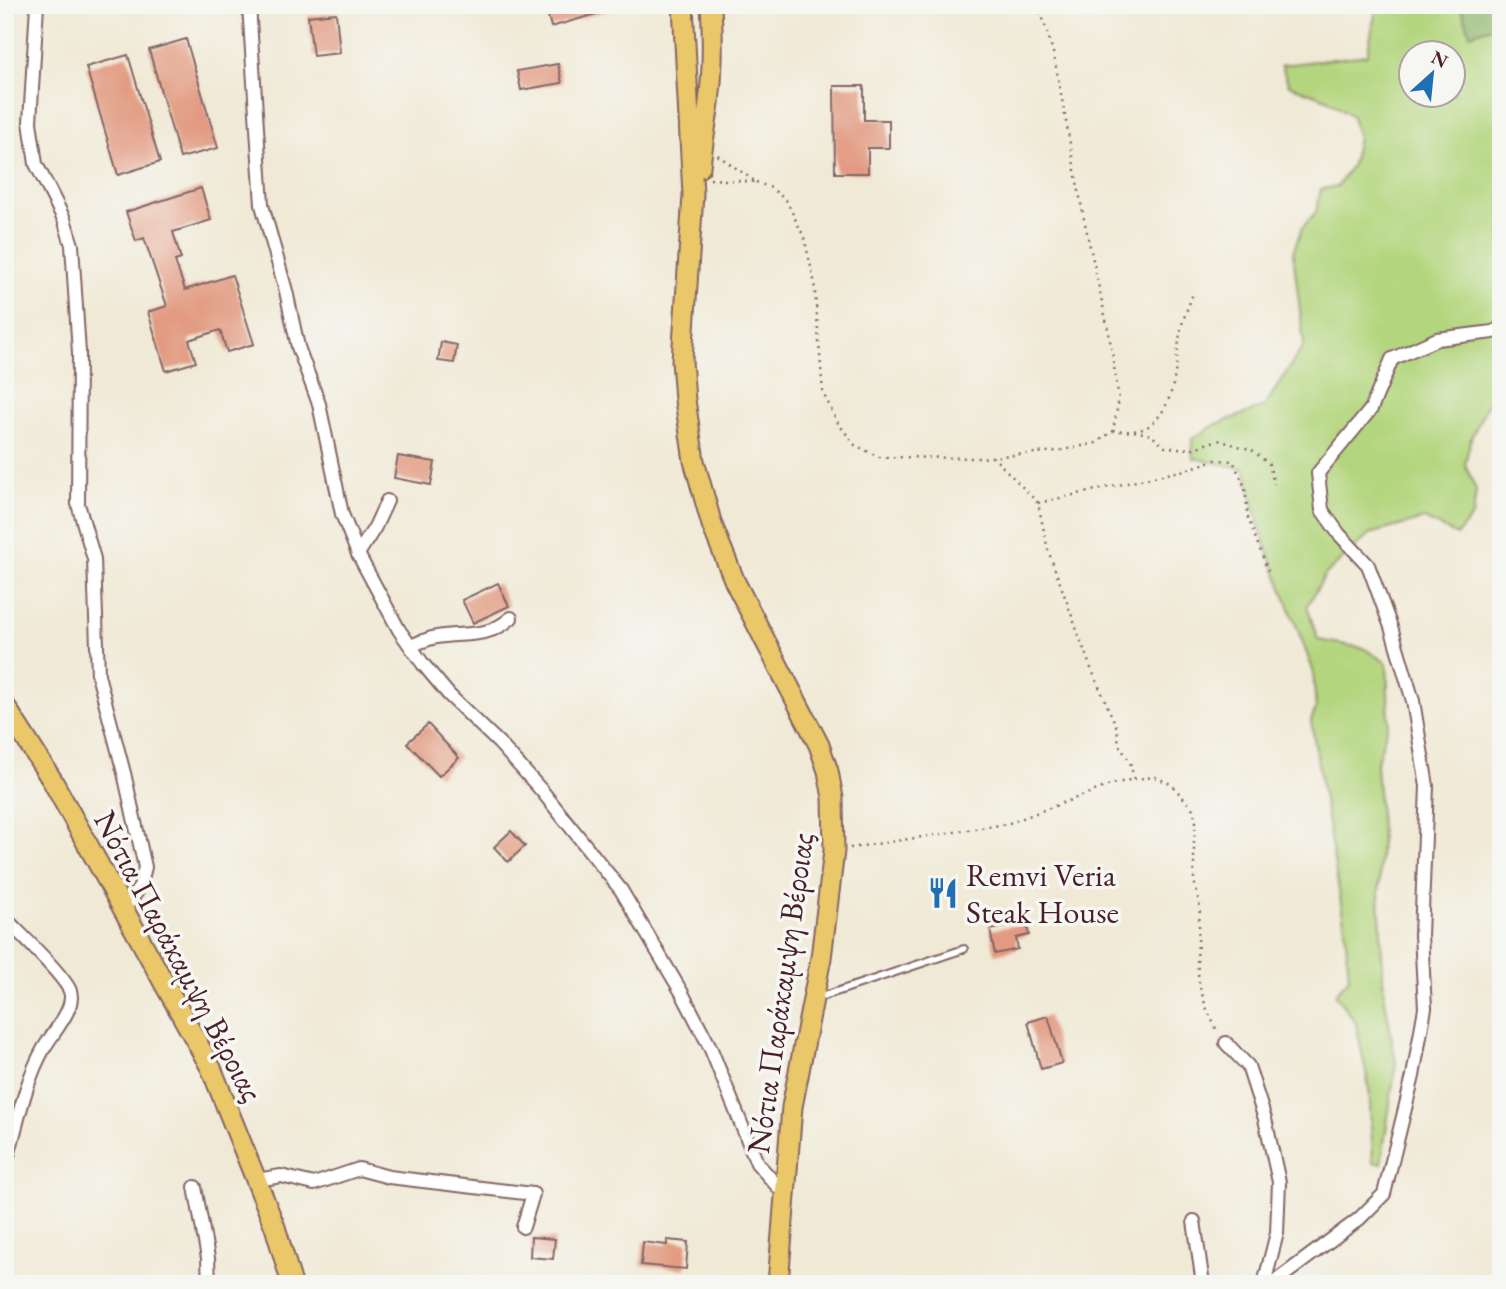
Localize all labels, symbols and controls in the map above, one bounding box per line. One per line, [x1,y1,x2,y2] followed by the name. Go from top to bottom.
[1398,38,1468,108] north arrow
[1427,45,1453,74] text: N
[85,803,273,1109] street label: Νότια Παράκαμψη Βέροιας
[737,830,823,1156] street label: Νότια Παράκαμψη Βέροιας
[966,854,1119,933] place label: Remvi Veria Steak House
[926,876,960,910] restaurant icon: Remvi Veria Steak House

